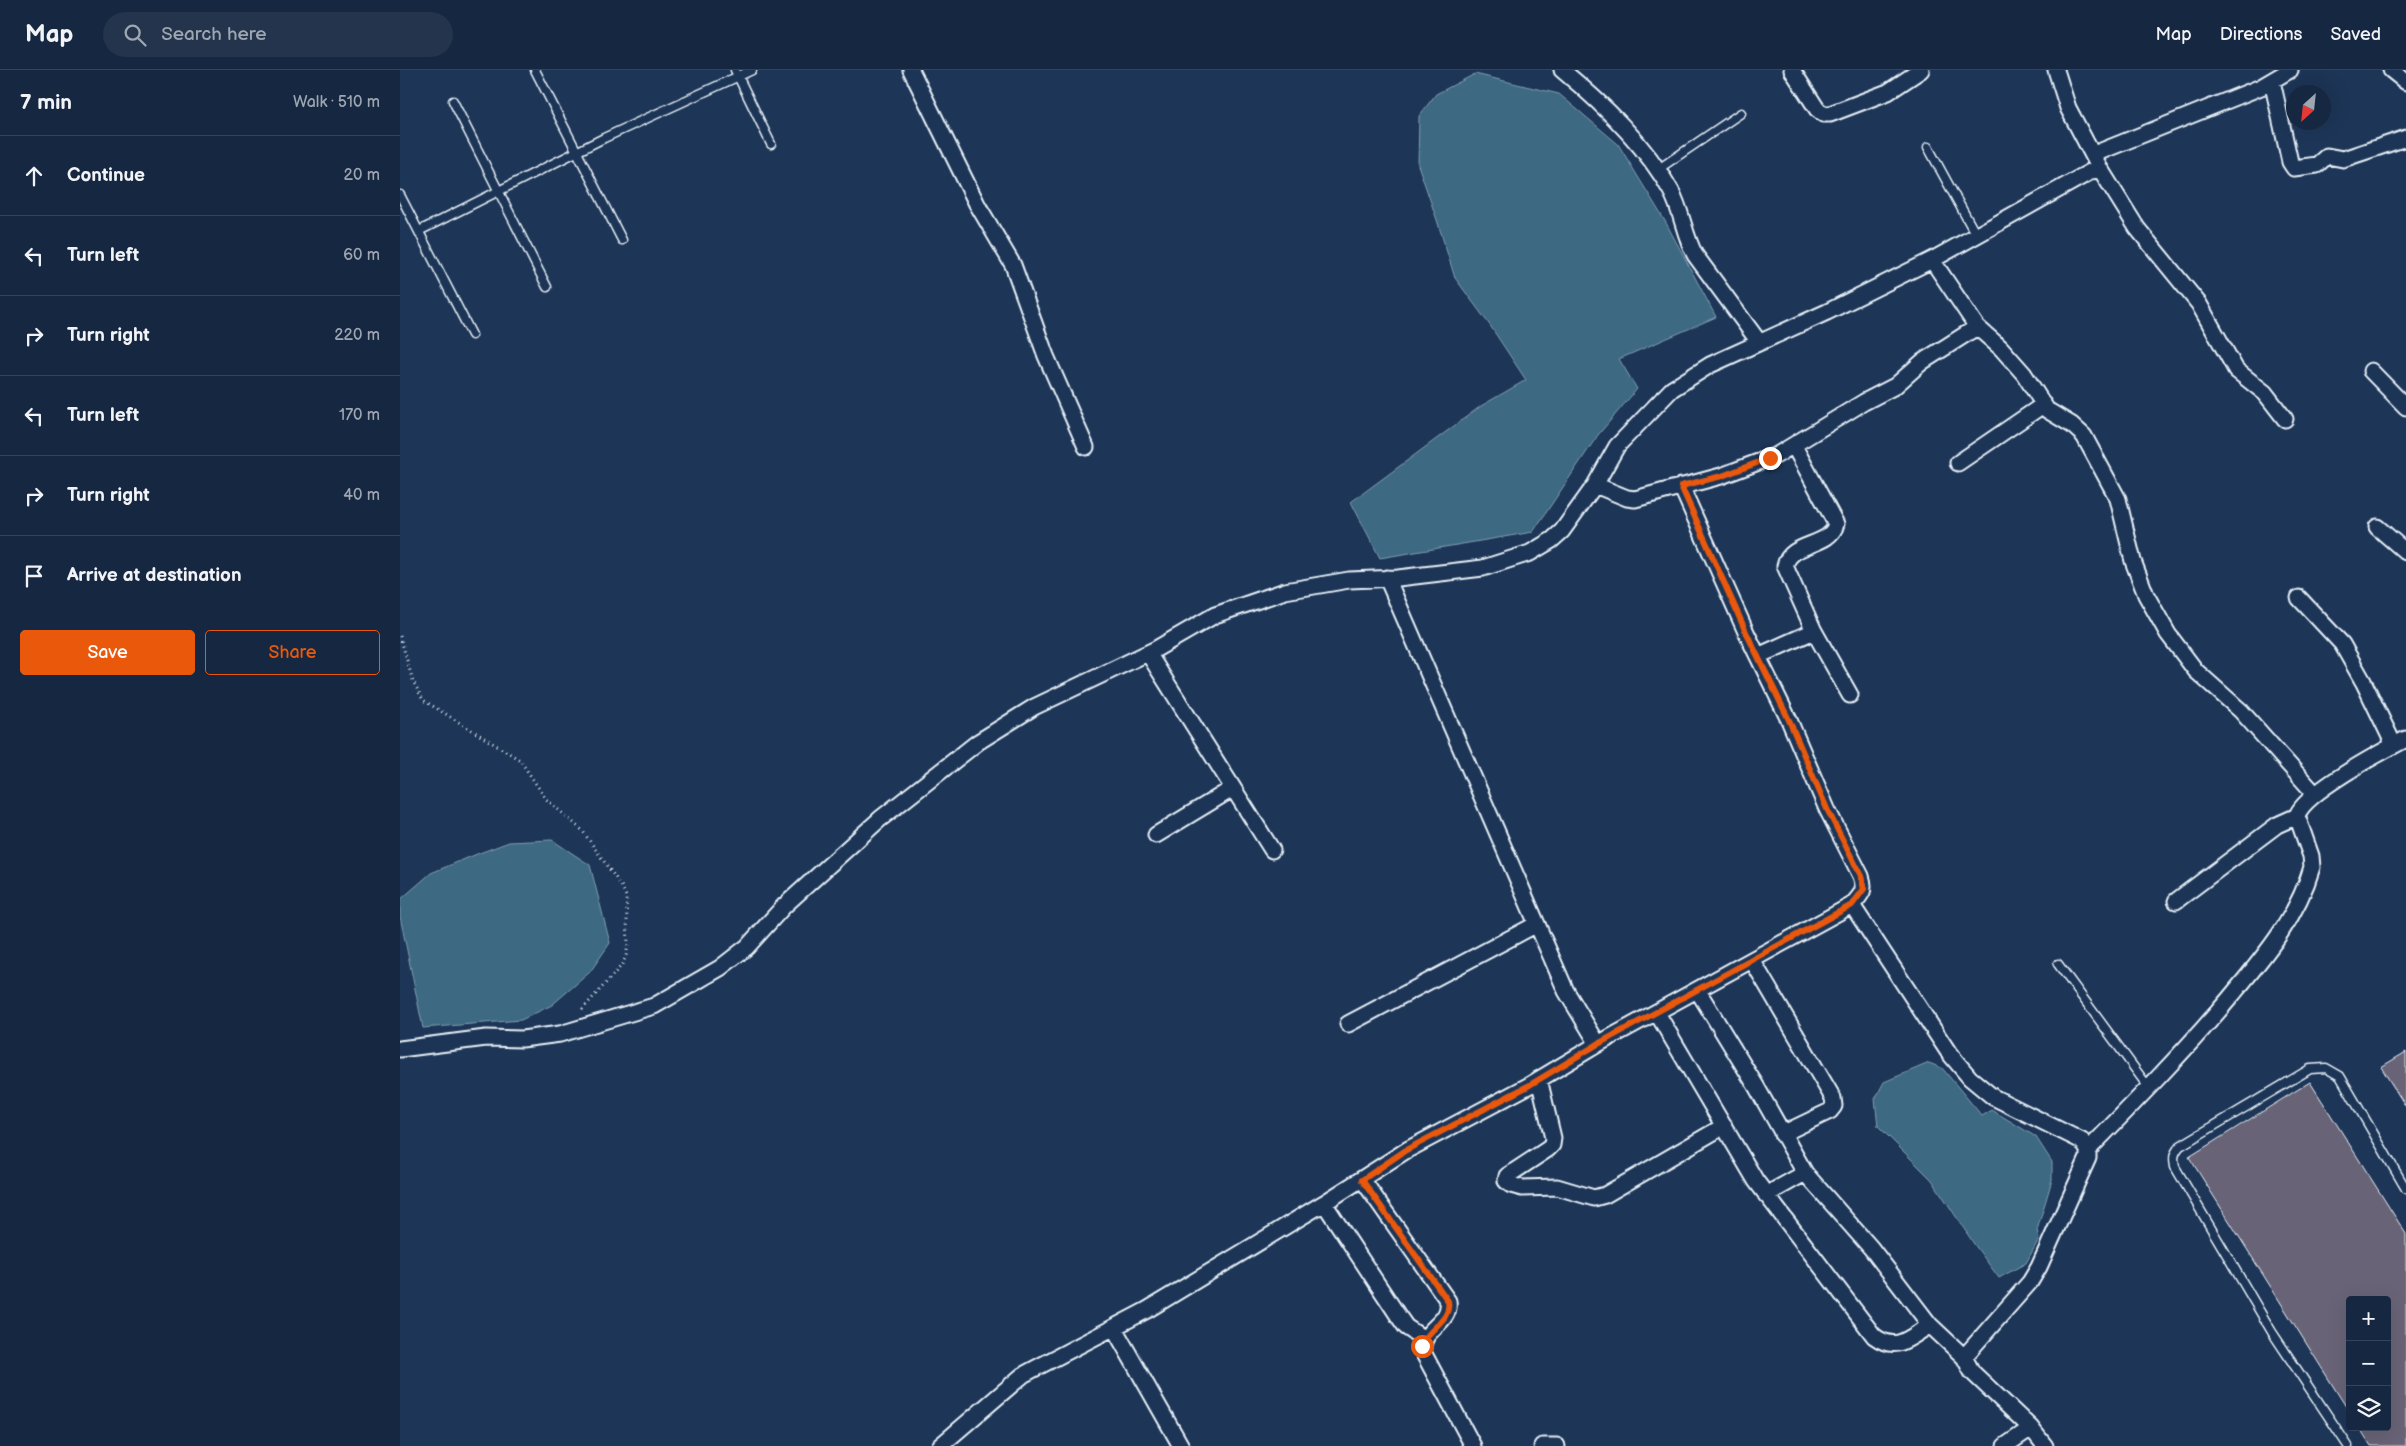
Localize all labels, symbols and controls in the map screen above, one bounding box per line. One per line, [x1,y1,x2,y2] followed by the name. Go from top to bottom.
[103,12,453,57] search box
[25,20,73,49] text: Map
[121,21,149,49] icon: search
[161,23,267,46] text: Search here
[2156,24,2192,45] text: Map
[2220,24,2302,45] text: Directions
[2330,24,2381,45] text: Saved
[2286,85,2331,130] north arrow
[20,90,72,115] text: 7 min
[293,93,380,112] text: Walk · 510 m
[20,162,48,190] icon: ahead
[67,164,145,187] text: Continue
[344,166,380,185] text: 20 m
[20,242,48,270] icon: left
[67,244,139,267] text: Turn left
[343,246,380,265] text: 60 m
[20,322,48,350] icon: right
[67,324,150,347] text: Turn right
[334,326,380,345] text: 220 m
[20,402,48,430] icon: left
[67,404,139,427] text: Turn left
[339,406,380,425] text: 170 m
[1759,447,1782,470] route end
[20,482,48,510] icon: right
[67,484,150,507] text: Turn right
[343,486,380,505] text: 40 m
[20,562,48,590] icon: arrive
[67,564,242,587] text: Arrive at destination
[20,630,195,675] button: Save
[205,630,380,675] button: Share
[2346,1296,2391,1431] map controls
[2346,1296,2391,1341] button: +
[1411,1335,1434,1358] route start
[2346,1341,2391,1386] button: −
[2346,1386,2391,1431] button: layers

